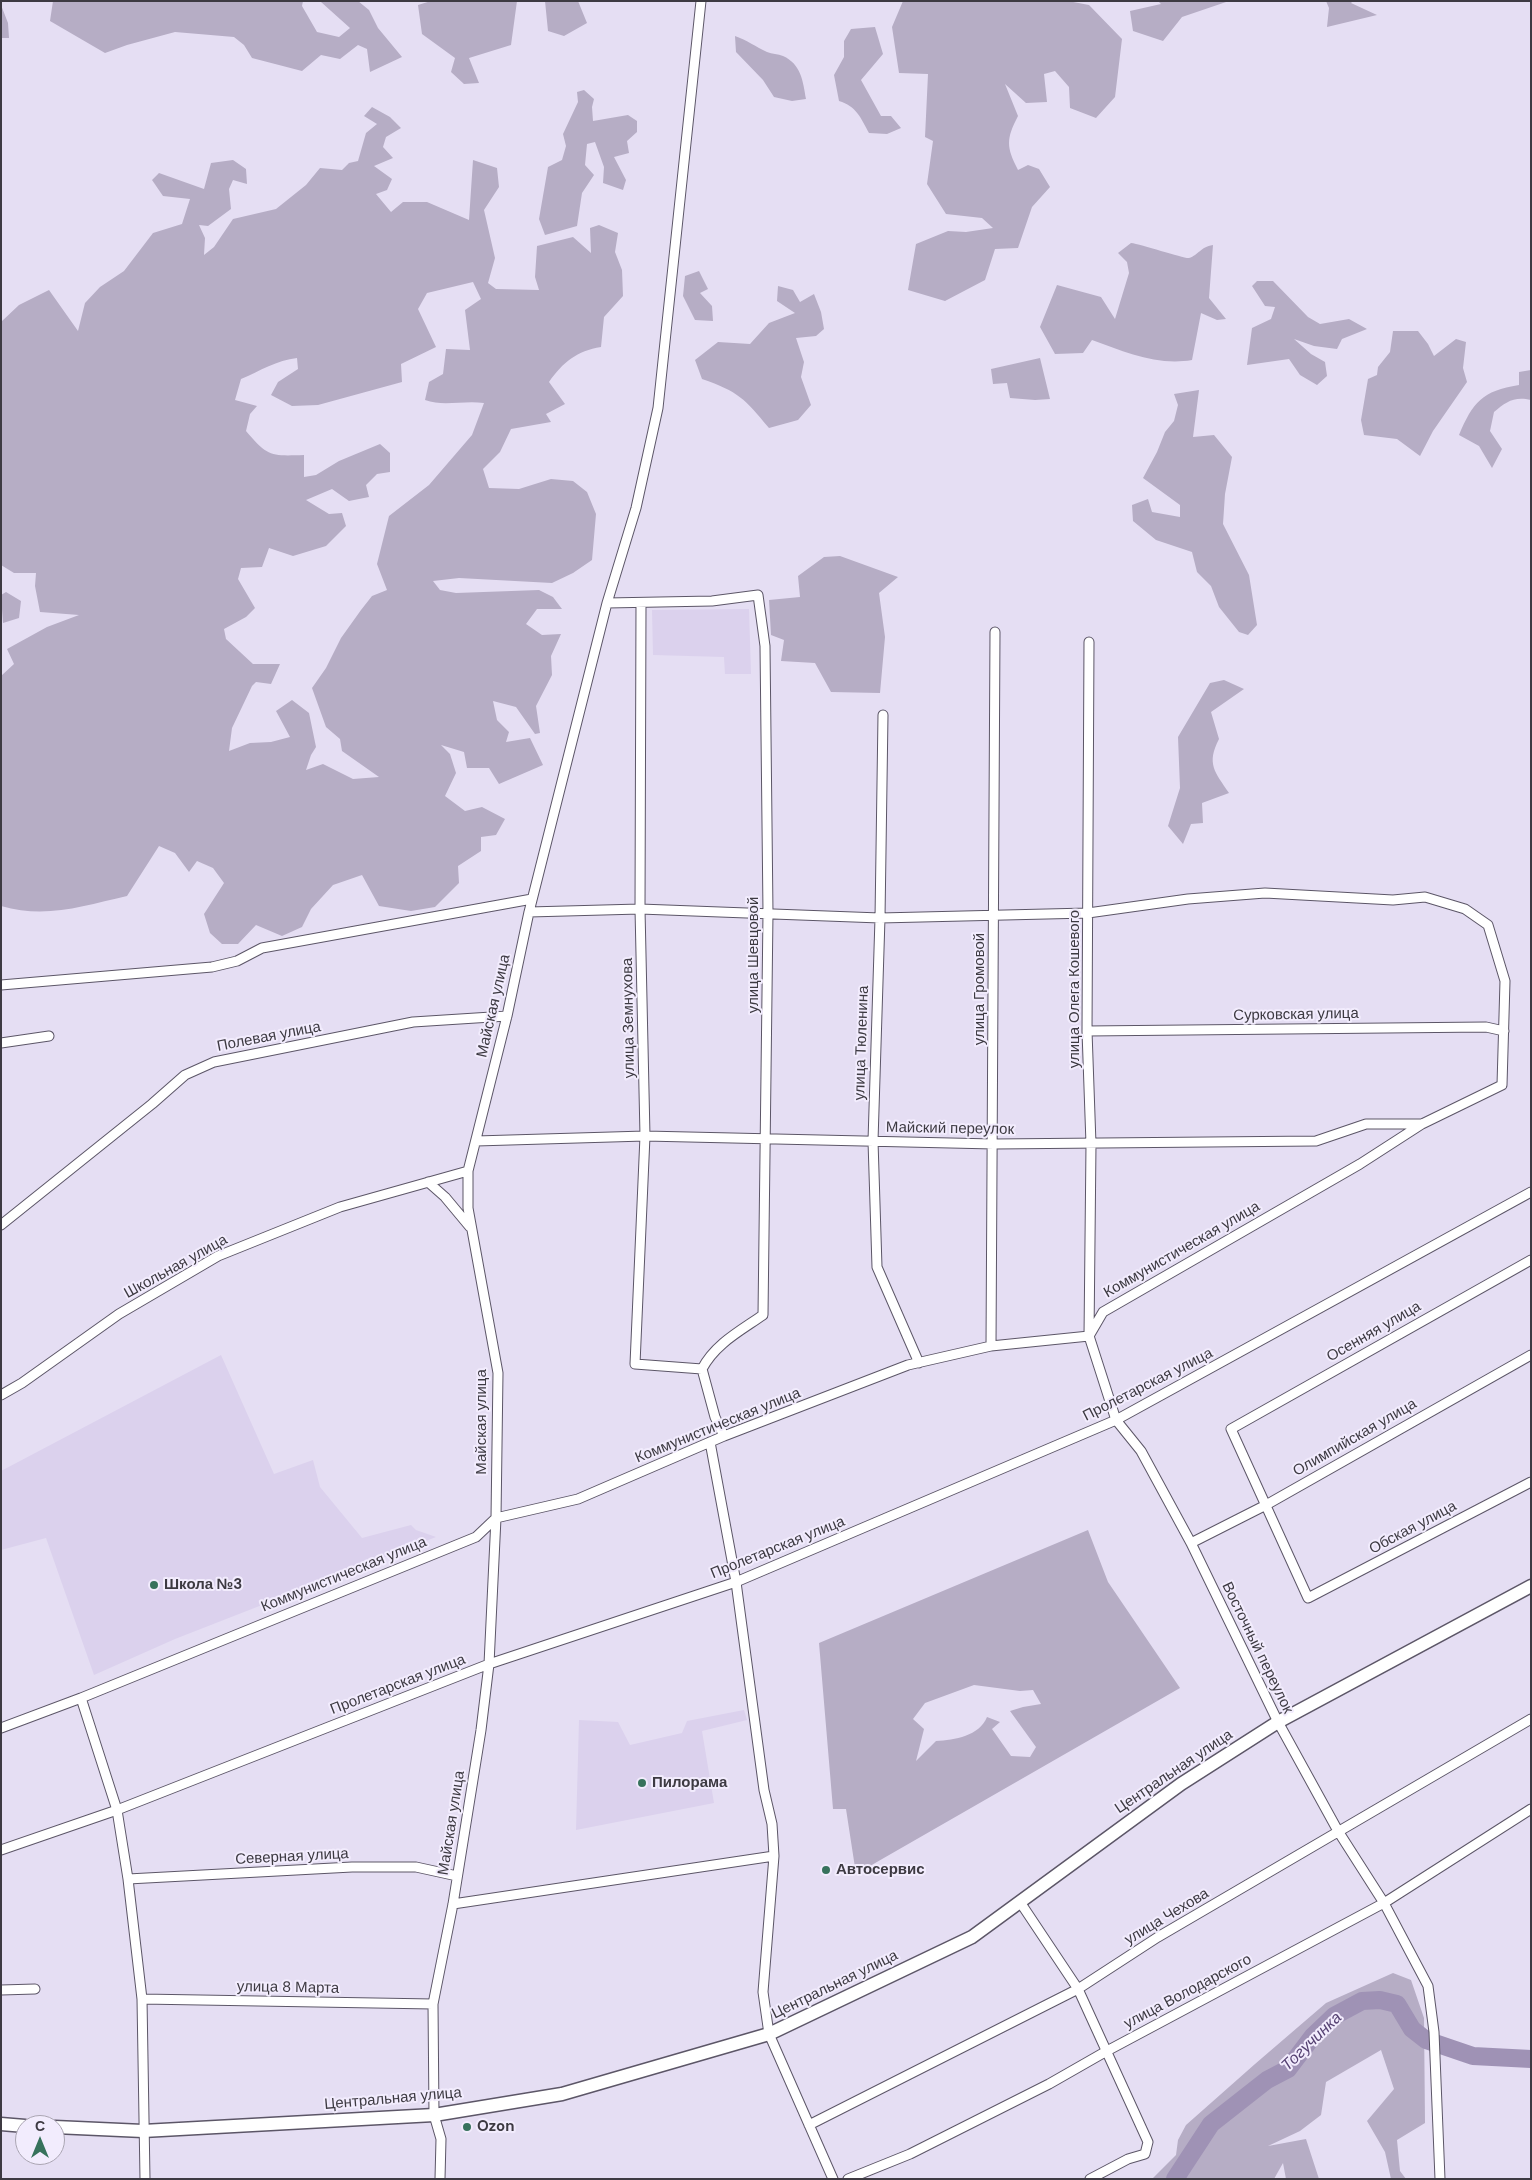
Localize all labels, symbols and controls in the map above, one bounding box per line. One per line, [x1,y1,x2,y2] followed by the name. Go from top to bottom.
[745,897,763,1013] street label: улица Шевцовой
[1066,910,1084,1068] street label: улица Олега Кошевого
[971,933,989,1045] street label: улица Громовой
[473,953,515,1059] street label: Майская улица
[619,958,639,1078] street label: улица Земнухова
[851,985,873,1101] street label: улица Тюленина
[1233,1005,1359,1025] street label: Сурковская улица
[216,1018,322,1056] street label: Полевая улица
[886,1119,1014,1139] street label: Майский переулок
[1101,1198,1263,1302] street label: Коммунистическая улица
[121,1231,231,1303] street label: Школьная улица
[1324,1298,1424,1366] street label: Осенняя улица
[1080,1344,1216,1426] street label: Пролетарская улица
[473,1369,491,1475] street label: Майская улица
[633,1384,803,1468] street label: Коммунистическая улица
[1290,1395,1420,1481] street label: Олимпийская улица
[1366,1497,1460,1559] street label: Обская улица
[708,1513,848,1583] street label: Пролетарская улица
[259,1533,429,1617] street label: Коммунистическая улица
[164,1576,242,1594] place label: Школа №3
[148,1579,160,1591] marker: Школа №3
[1217,1579,1297,1717] street label: Восточный переулок
[328,1651,468,1719] street label: Пролетарская улица
[1112,1726,1236,1818] street label: Центральная улица
[435,1770,469,1876] street label: Майская улица
[652,1774,727,1792] place label: Пилорама
[636,1777,648,1789] marker: Пилорама
[235,1845,349,1869] street label: Северная улица
[836,1861,925,1879] place label: Автосервис
[820,1864,832,1876] marker: Автосервис
[1122,1885,1212,1949] street label: улица Чехова
[769,1947,901,2023] street label: Центральная улица
[1121,1951,1255,2033] street label: улица Володарского
[237,1978,339,1998] street label: улица 8 Марта
[1278,2009,1346,2075] water label: Тогучинка
[324,2084,462,2114] street label: Центральная улица
[15,2115,65,2165] north arrow
[35,2117,45,2135] text: С
[477,2118,515,2136] place label: Ozon
[461,2121,473,2133] marker: Ozon

